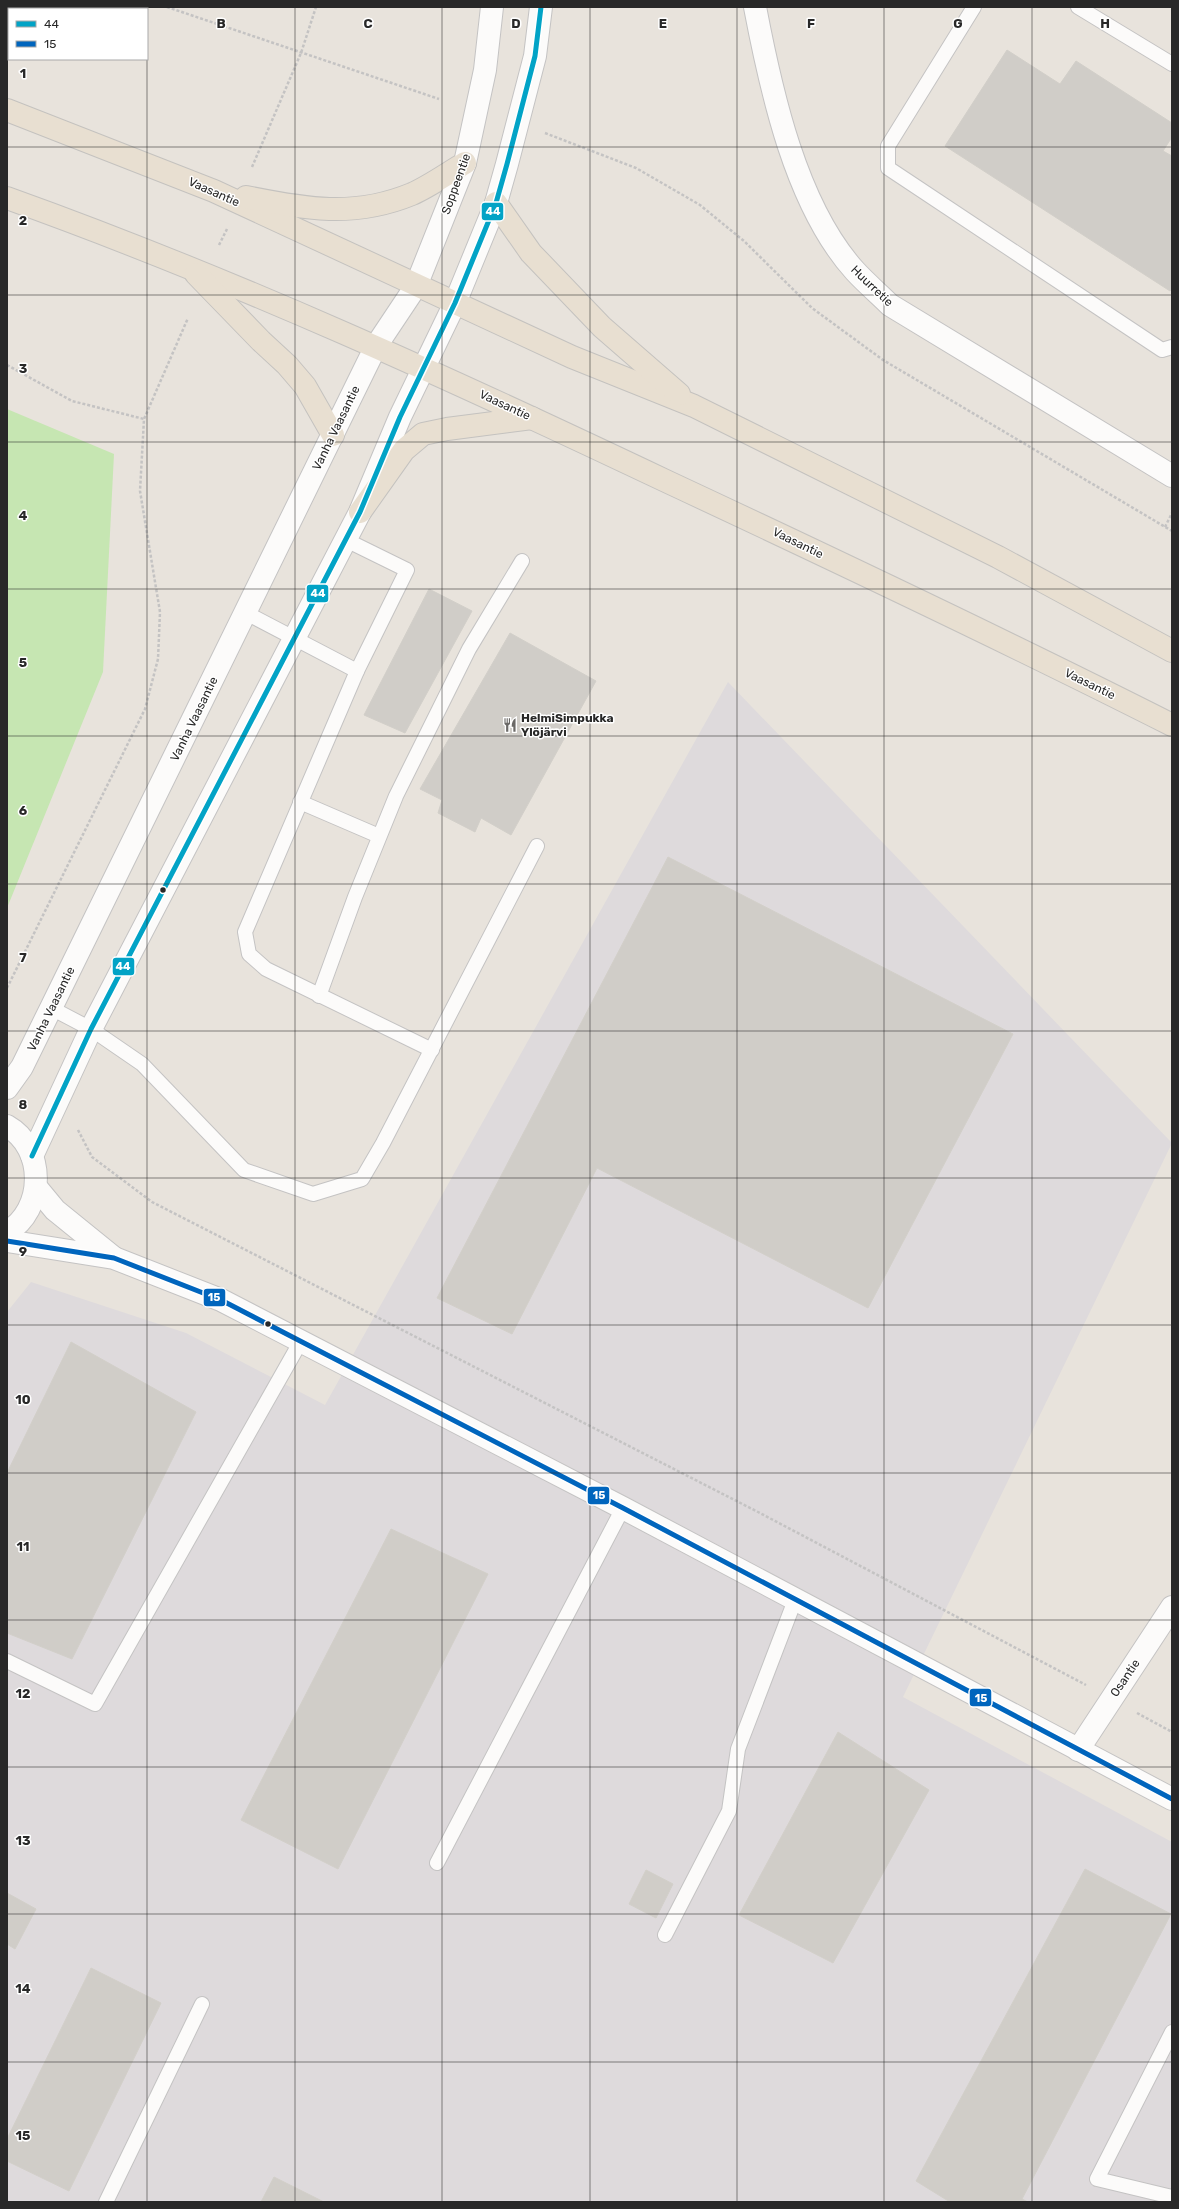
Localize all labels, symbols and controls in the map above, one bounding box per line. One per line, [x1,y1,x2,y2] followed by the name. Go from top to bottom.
[8,8,148,60] legend
[216,16,226,31] text: B
[363,16,373,31] text: C
[511,16,521,31] text: D
[659,16,667,31] text: E
[807,16,815,31] text: F
[953,16,963,31] text: G
[1100,16,1110,31] text: H
[44,17,59,31] text: 44
[44,37,56,51] text: 15
[20,66,26,81] text: 1
[439,151,474,216] street label: Soppeentie
[186,174,242,210] street label: Vaasantie
[481,202,504,221] line badge: 44
[485,205,501,218] text: 44
[19,213,27,228] text: 2
[848,263,896,310] street label: Huurretie
[19,361,28,376] text: 3
[309,383,363,473] street label: Vanha Vaasantie
[477,387,533,423] street label: Vaasantie
[19,508,28,523] text: 4
[770,525,826,561] street label: Vaasantie
[306,584,329,603] line badge: 44
[310,587,326,600] text: 44
[19,655,27,670] text: 5
[1062,666,1118,702] street label: Vaasantie
[167,674,221,764] street label: Vanha Vaasantie
[521,711,614,739] place label: HelmiSimpukka Ylöjärvi
[502,717,518,733] restaurant icon: HelmiSimpukka Ylöjärvi
[19,803,28,818] text: 6
[158,885,168,895] unlabelled marker
[19,950,27,965] text: 7
[112,957,135,976] line badge: 44
[115,960,131,973] text: 44
[24,964,78,1054] street label: Vanha Vaasantie
[19,1097,28,1112] text: 8
[19,1244,27,1259] text: 9
[203,1288,226,1307] line badge: 15
[208,1291,220,1304] text: 15
[263,1319,273,1329] unlabelled marker
[15,1392,31,1407] text: 10
[587,1486,610,1505] line badge: 15
[593,1489,605,1502] text: 15
[17,1539,29,1554] text: 11
[1107,1656,1143,1699] street label: Osantie
[16,1686,30,1701] text: 12
[969,1688,992,1707] line badge: 15
[975,1692,987,1705] text: 15
[15,1833,31,1848] text: 13
[15,1981,31,1996] text: 14
[16,2128,30,2143] text: 15

